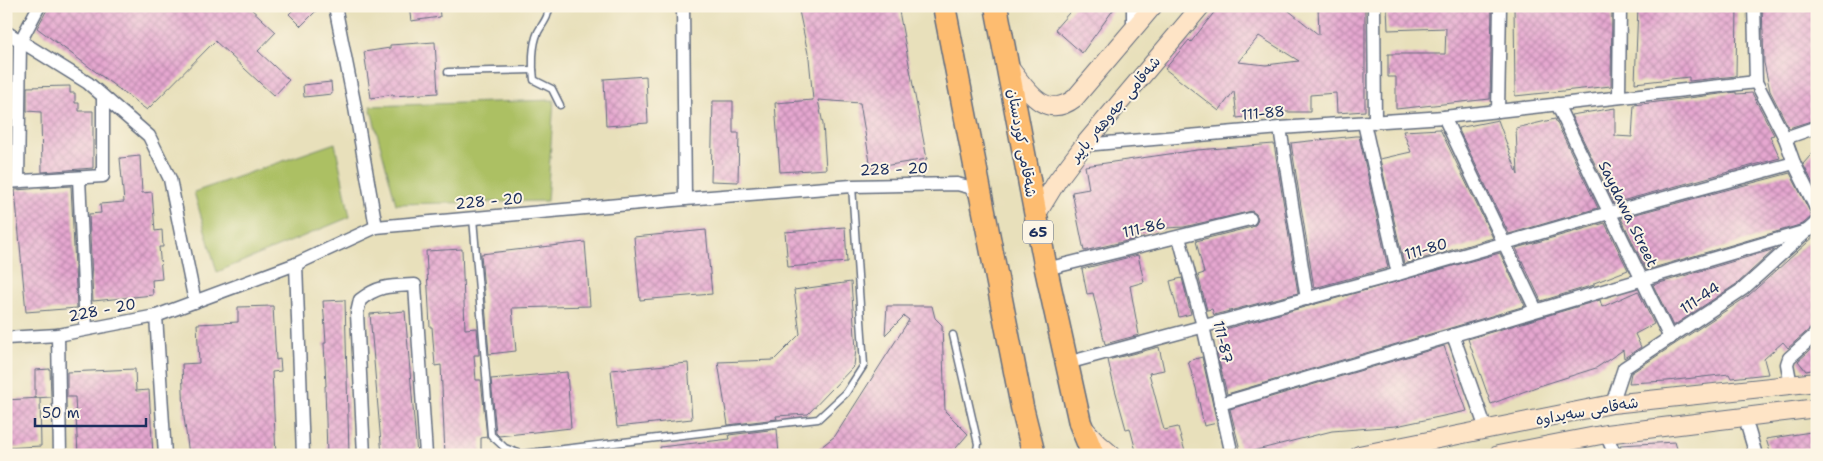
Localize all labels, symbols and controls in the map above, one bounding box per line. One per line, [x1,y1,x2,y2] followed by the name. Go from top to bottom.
[1064,52,1165,167] street label: شەقامی جەوهەر باپیر
[1003,87,1041,199] street label: شەقامی کوردستان
[1240,101,1286,125] street label: 111-88
[860,158,928,180] street label: 228 - 20
[1594,158,1662,270] street label: Saydawa Street
[454,188,524,214] street label: 228 - 20
[1120,213,1168,243] street label: 111-86
[1023,220,1053,243] road number: 65
[1402,233,1450,265] street label: 111-80
[1676,277,1724,319] street label: 111-44
[67,294,137,326] street label: 228 - 20
[1208,319,1238,365] street label: 111-87
[1534,392,1640,430] street label: شەقامی سەیداوە
[35,396,146,428] scale bar
[42,403,80,423] text: 50 m

